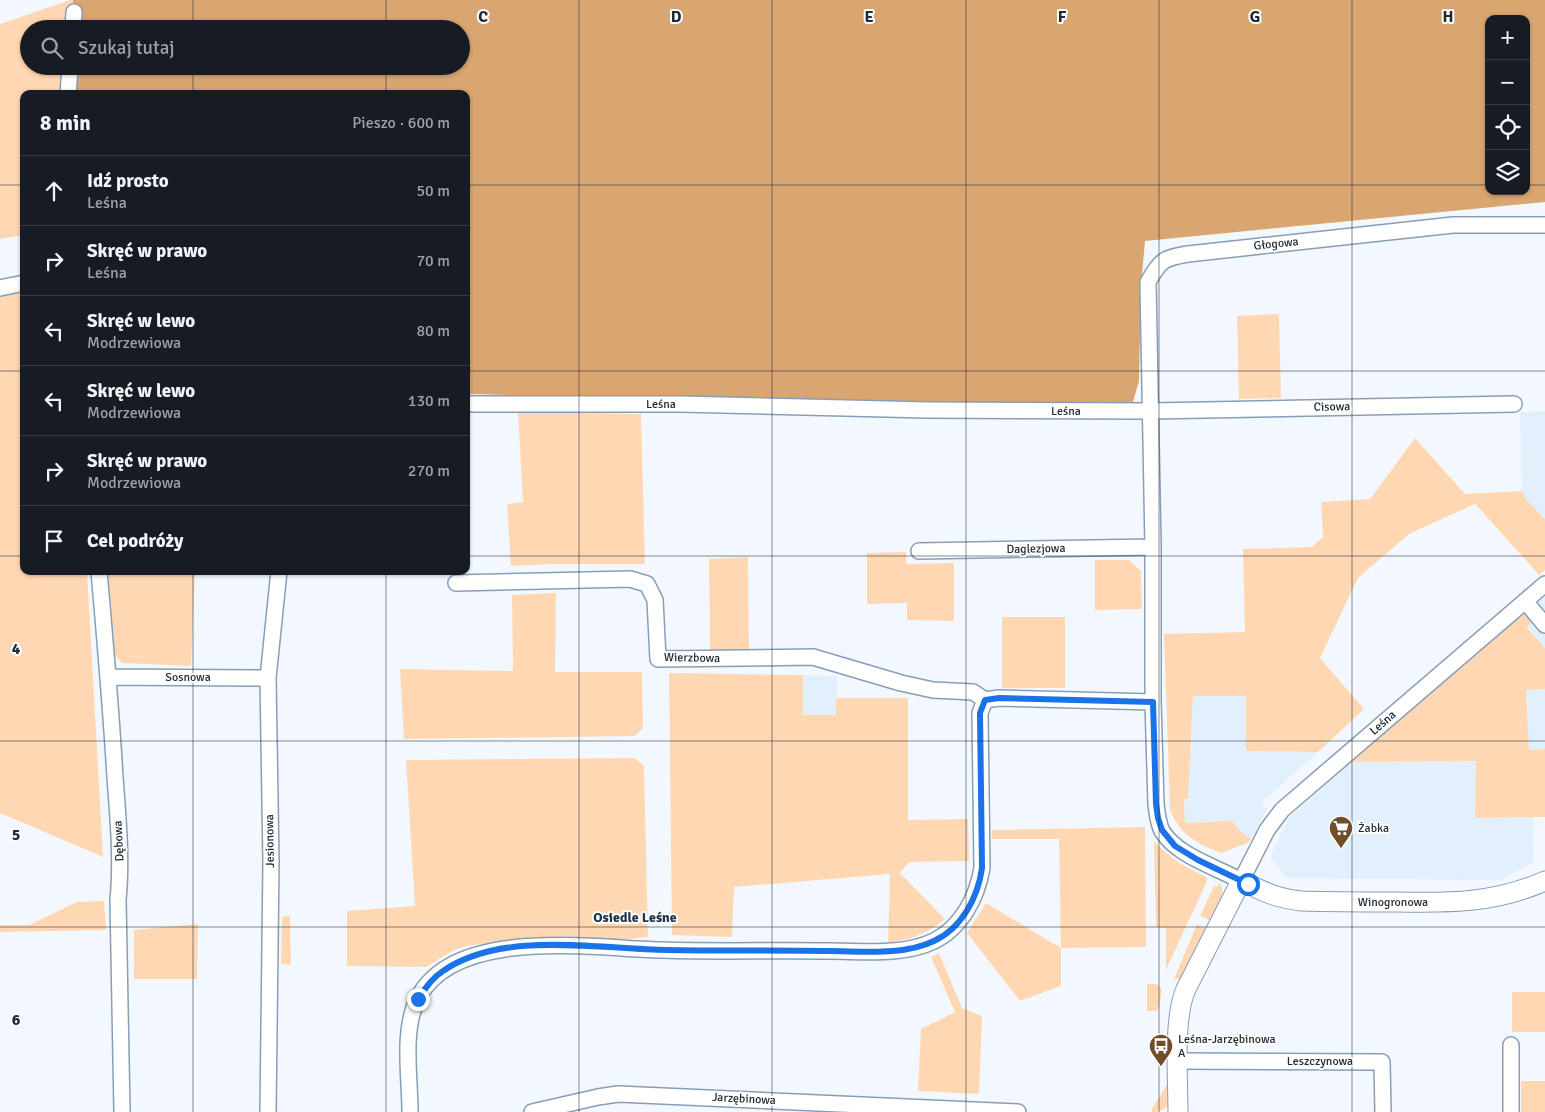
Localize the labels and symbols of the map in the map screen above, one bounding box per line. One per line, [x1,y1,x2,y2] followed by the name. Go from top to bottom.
[478,7,488,27] text: C
[671,7,682,27] text: D
[864,7,874,27] text: E
[1058,7,1067,27] text: F
[1250,7,1260,27] text: G
[1443,7,1453,27] text: H
[1253,234,1299,254] street label: Głogowa
[646,397,676,412] street label: Leśna
[1314,399,1350,415] street label: Cisowa
[1051,404,1081,419] street label: Leśna
[1006,541,1066,557] street label: Daglezjowa
[12,639,21,659] text: 4
[664,650,720,666] street label: Wierzbowa
[165,670,211,685] street label: Sosnowa
[1367,708,1399,738] street label: Leśna
[262,814,278,868] street label: Jesionowa
[1328,815,1354,849] supermarket icon: Żabka
[110,820,128,862] street label: Dębowa
[1358,821,1389,836] place label: Żabka
[12,825,20,845] text: 5
[1237,873,1260,896] route start
[1358,895,1428,910] street label: Winogronowa
[593,909,677,926] district label: Osiedle Leśne
[407,988,430,1011] route end
[12,1010,21,1030] text: 6
[1178,1032,1276,1061] place label: Leśna-Jarzębinowa A
[1148,1033,1174,1067] bus stop icon: Leśna-Jarzębinowa A
[1287,1054,1353,1069] street label: Leszczynowa
[712,1090,776,1108] street label: Jarzębinowa

